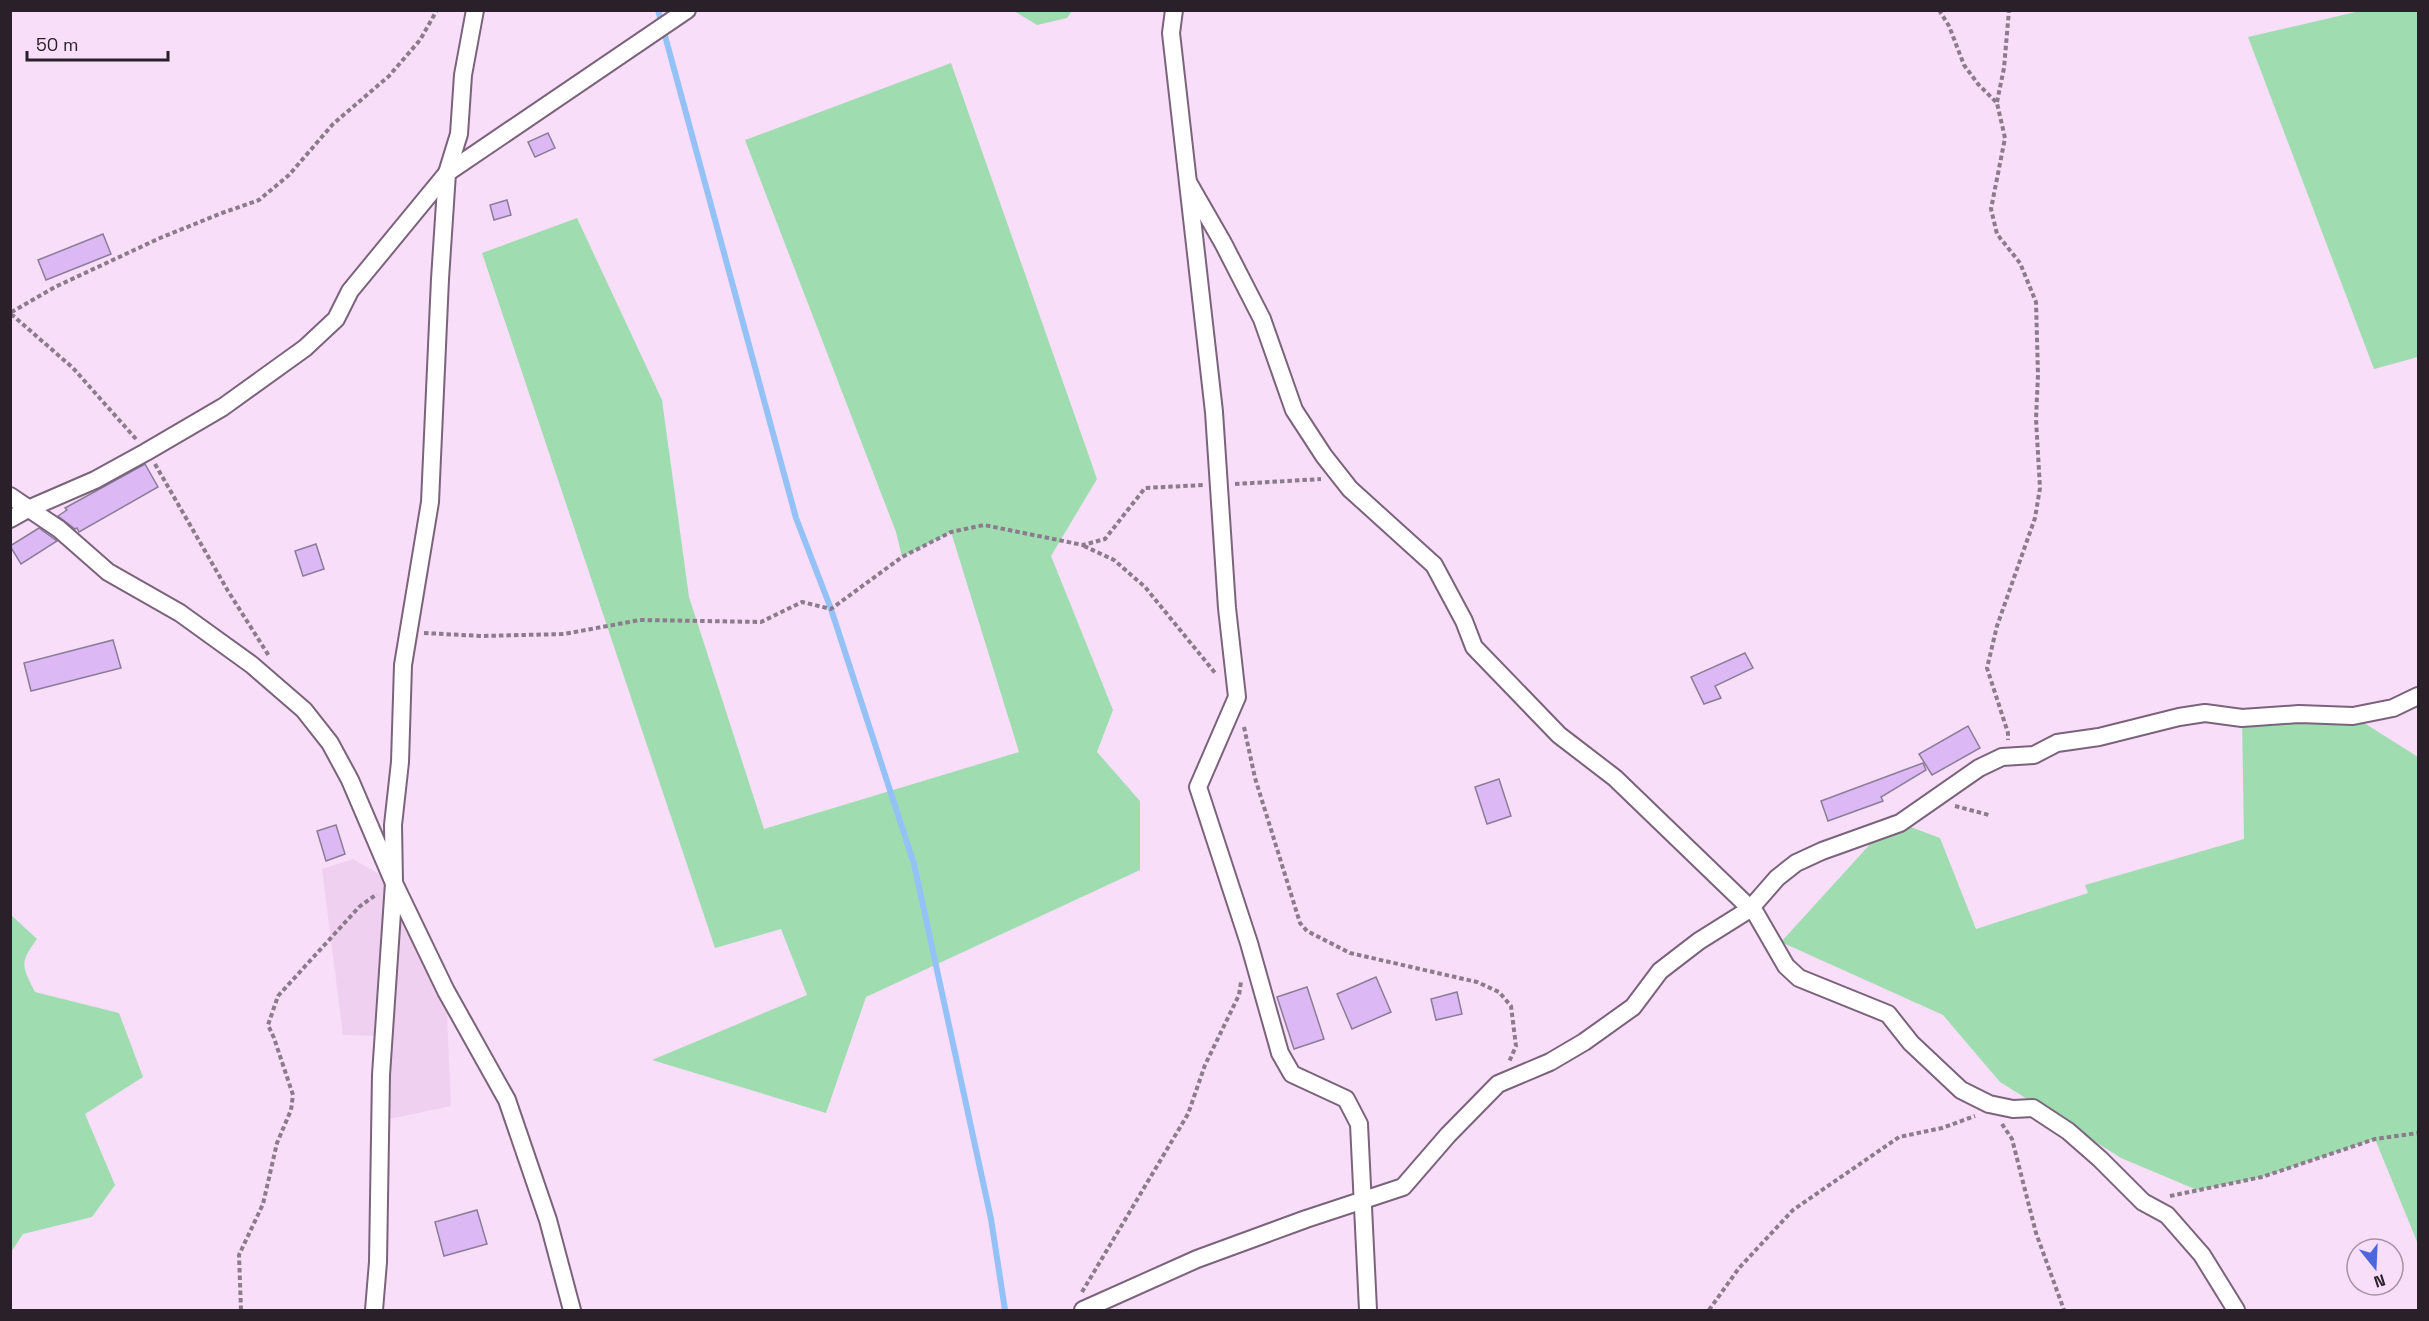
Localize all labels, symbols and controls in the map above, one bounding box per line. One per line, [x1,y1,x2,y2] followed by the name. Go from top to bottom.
[27,24,168,62] scale bar
[36,33,78,56] text: 50 m
[2345,1237,2405,1297] north arrow
[2371,1269,2388,1292] text: N

